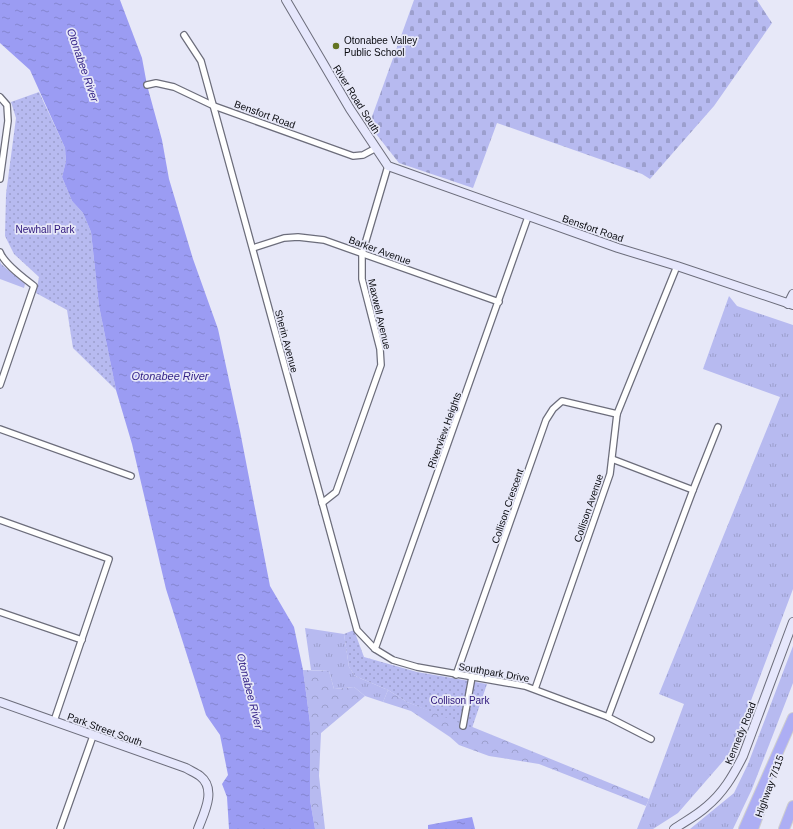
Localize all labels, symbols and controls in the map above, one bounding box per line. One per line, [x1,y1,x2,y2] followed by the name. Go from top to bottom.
[65,27,102,105] water label: Otonabee River
[344,35,417,58] place label: Otonabee Valley Public School
[331,41,341,51] marker: Otonabee Valley Public School
[331,63,382,136] street label: River Road South
[233,98,297,131] street label: Bensfort Road
[561,213,625,244] street label: Bensfort Road
[16,224,75,235] park label: Newhall Park
[347,234,413,267] street label: Barker Avenue
[366,278,393,351] street label: Maxwell Avenue
[273,308,300,374] street label: Sherin Avenue
[131,370,210,382] water label: Otonabee River
[426,391,463,470] street label: Riverview Heights
[490,467,525,545] street label: Collison Crescent
[572,472,605,544] street label: Collison Avenue
[235,652,265,731] water label: Otonabee River
[458,661,531,684] street label: Southpark Drive
[431,695,490,706] park label: Collison Park
[723,700,758,766] street label: Kennedy Road
[66,711,144,748] street label: Park Street South
[753,753,786,819] street label: Highway 7/115

